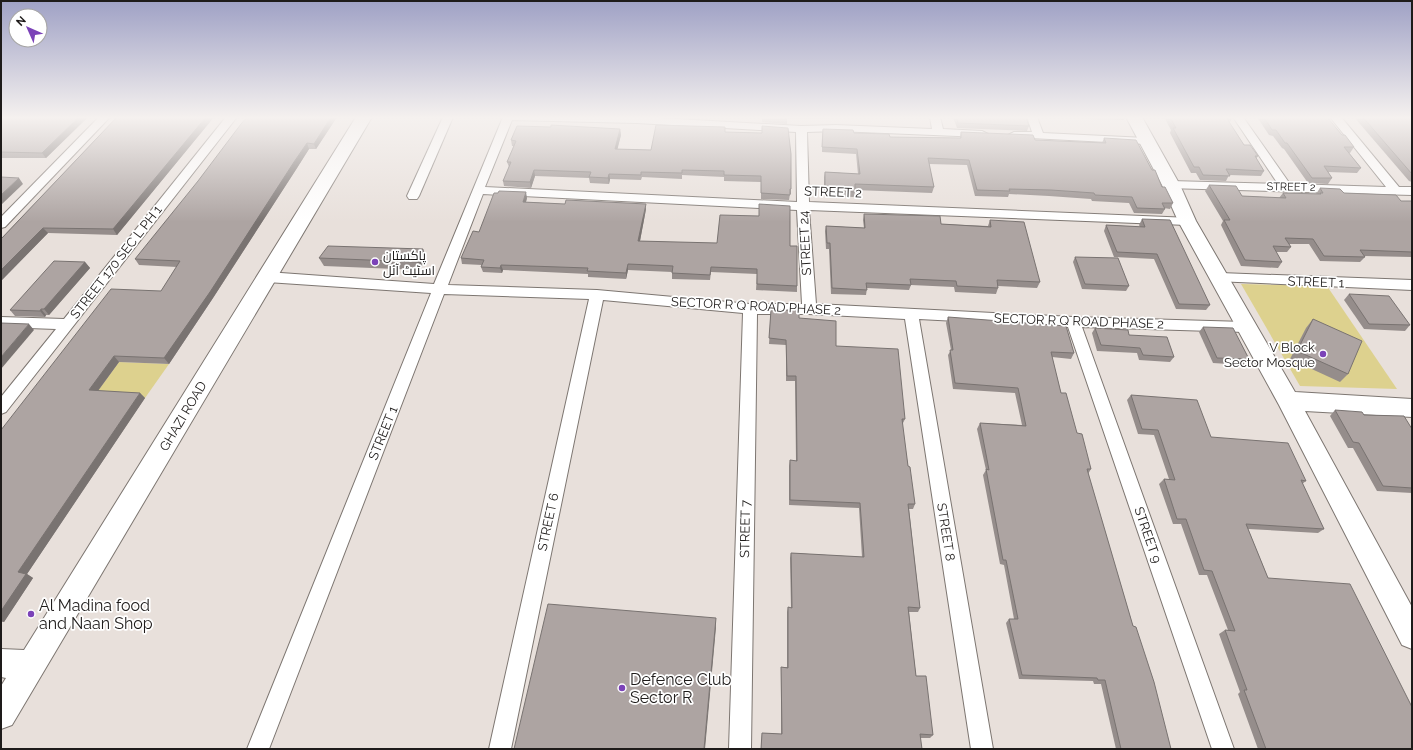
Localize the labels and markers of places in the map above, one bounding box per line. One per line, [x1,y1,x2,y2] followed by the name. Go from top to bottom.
[383,248,435,278] place label: پاکستان اسٹیٹ آئل
[370,257,380,267] marker: پاکستان اسٹیٹ آئل
[1224,340,1315,370] place label: V Block Sector Mosque
[1318,349,1328,359] marker: V Block Sector Mosque
[39,596,153,633] place label: Al Madina food and Naan Shop
[26,609,36,619] marker: Al Madina food and Naan Shop
[630,670,731,707] place label: Defence Club Sector R
[617,683,627,693] marker: Defence Club Sector R

